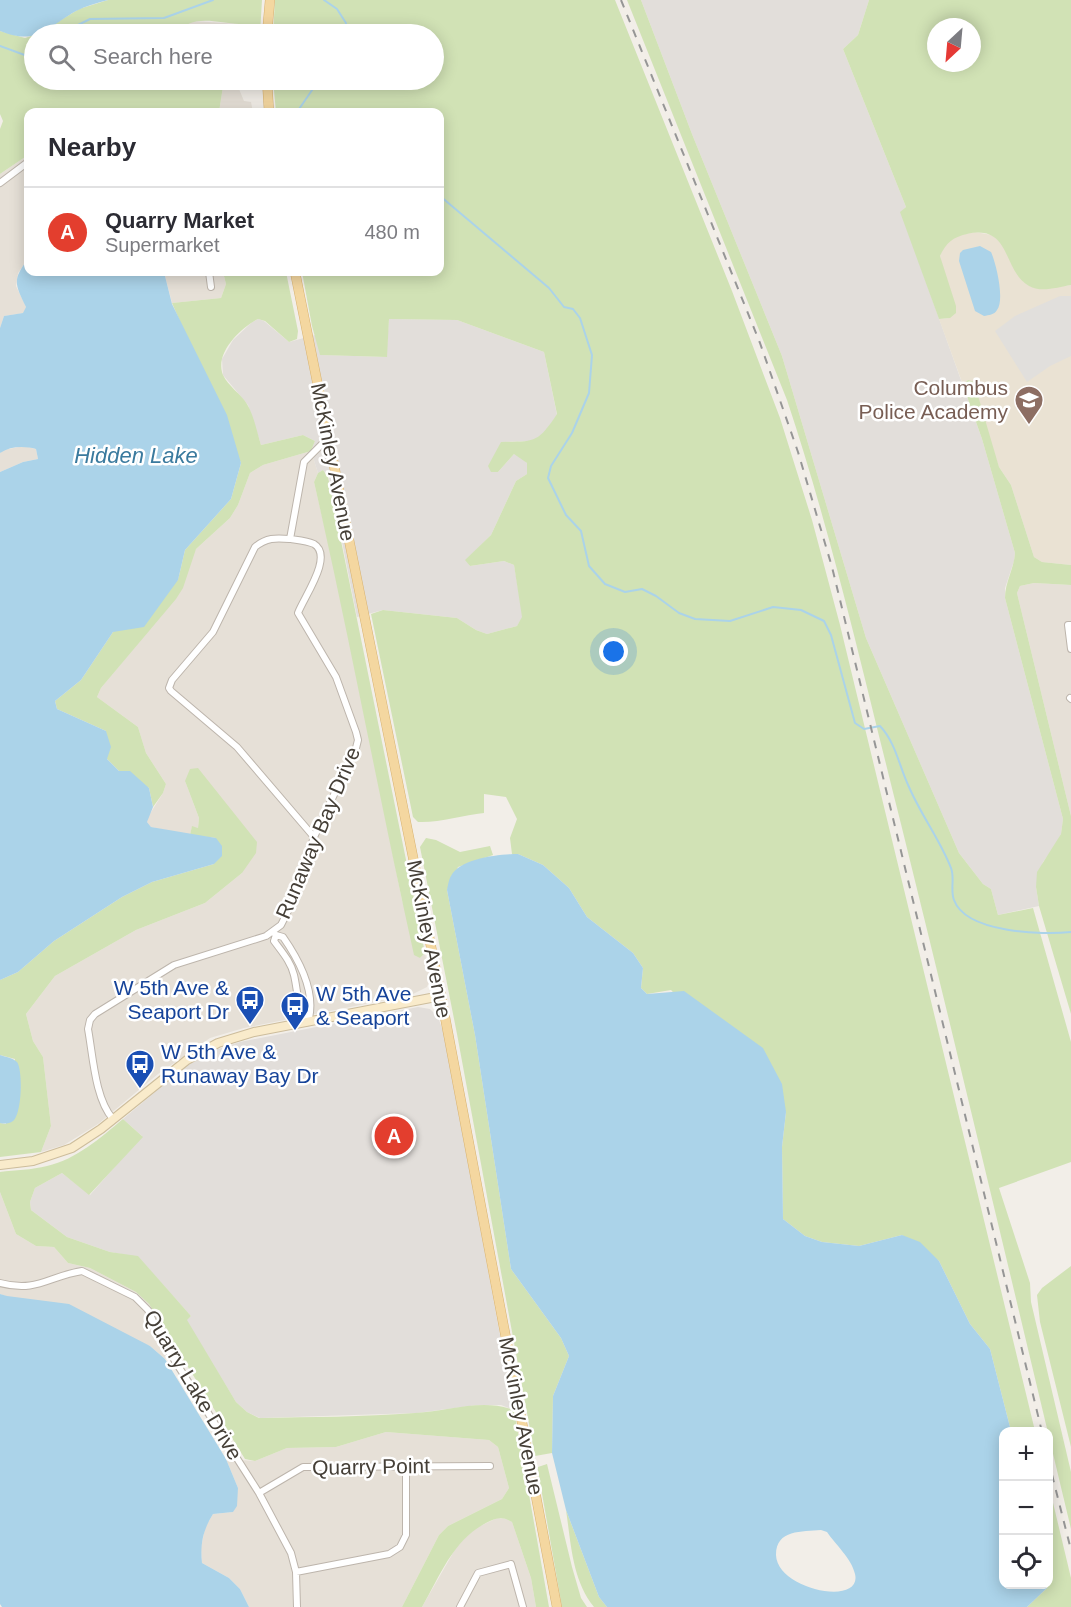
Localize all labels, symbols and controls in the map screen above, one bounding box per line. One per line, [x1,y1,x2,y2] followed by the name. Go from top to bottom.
[927,18,981,72] north arrow
[24,24,444,90] search box
[45,41,78,74] icon: search
[93,44,213,69] text: Search here
[48,132,136,162] text: Nearby
[105,208,254,233] text: Quarry Market
[60,221,75,243] text: A
[364,221,420,243] text: 480 m
[105,234,220,256] text: Supermarket
[859,376,1008,423] place label: Columbus Police Academy
[307,381,360,543] street label: McKinley Avenue
[1013,384,1045,426] school or university icon: Columbus Police Academy
[74,443,198,468] water label: Hidden Lake
[599,637,628,666] your location
[271,743,364,922] street label: Runaway Bay Drive
[403,858,456,1020] street label: McKinley Avenue
[114,976,229,1023] place label: W 5th Ave & Seaport Dr
[316,982,411,1029] place label: W 5th Ave & Seaport
[234,984,266,1026] bus stop icon: W 5th Ave & Seaport Dr
[279,990,311,1032] bus stop icon: W 5th Ave & Seaport
[161,1040,319,1087] place label: W 5th Ave & Runaway Bay Dr
[124,1048,156,1090] bus stop icon: W 5th Ave & Runaway Bay Dr
[374,1114,414,1158] pin: A
[140,1306,247,1464] street label: Quarry Lake Drive
[495,1335,548,1497] street label: McKinley Avenue
[999,1427,1053,1589] map controls
[999,1427,1053,1481] button: +
[312,1454,430,1479] street label: Quarry Point
[999,1481,1053,1535] button: −
[999,1535,1053,1589] button: locate

